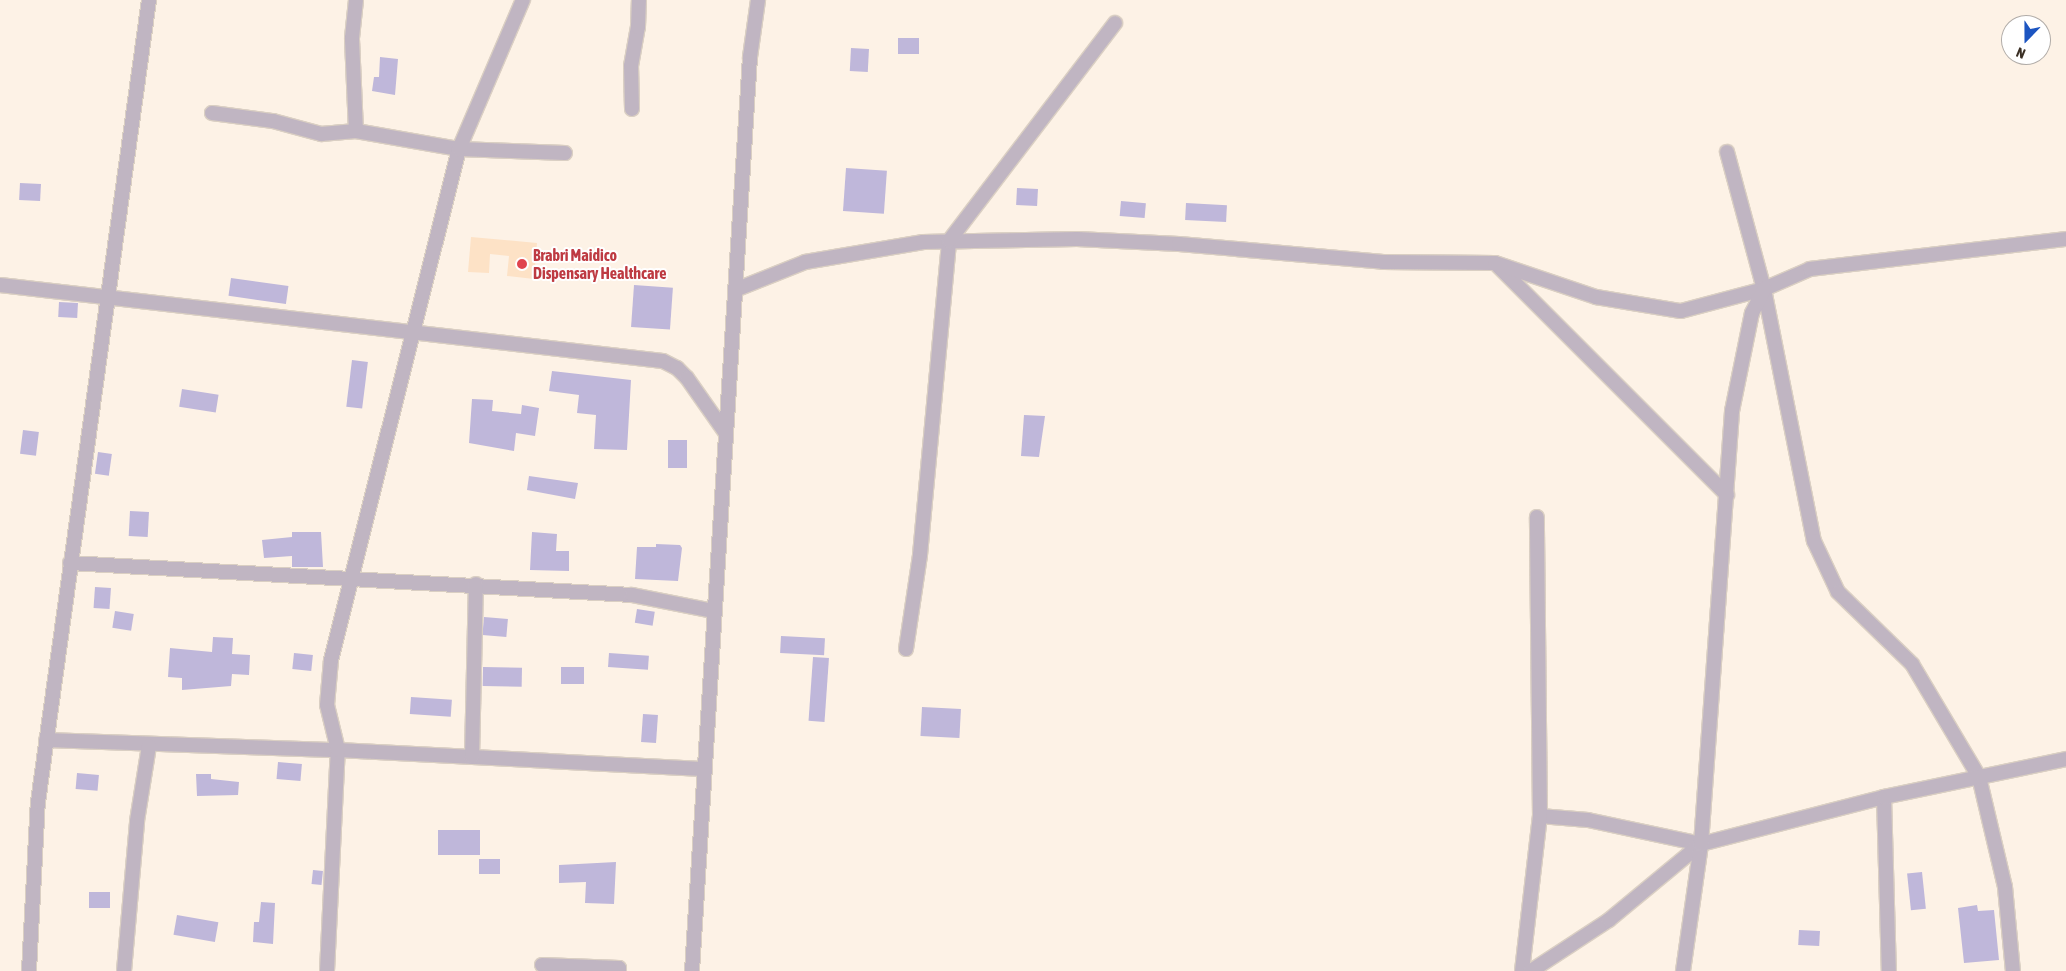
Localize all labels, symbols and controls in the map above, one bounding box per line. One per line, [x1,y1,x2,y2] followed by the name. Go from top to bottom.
[2001,15,2051,65] north arrow
[2014,44,2028,62] text: N
[533,245,666,283] place label: Brabri Maidico Dispensary Healthcare
[515,257,529,271] marker: Brabri Maidico Dispensary Healthcare

